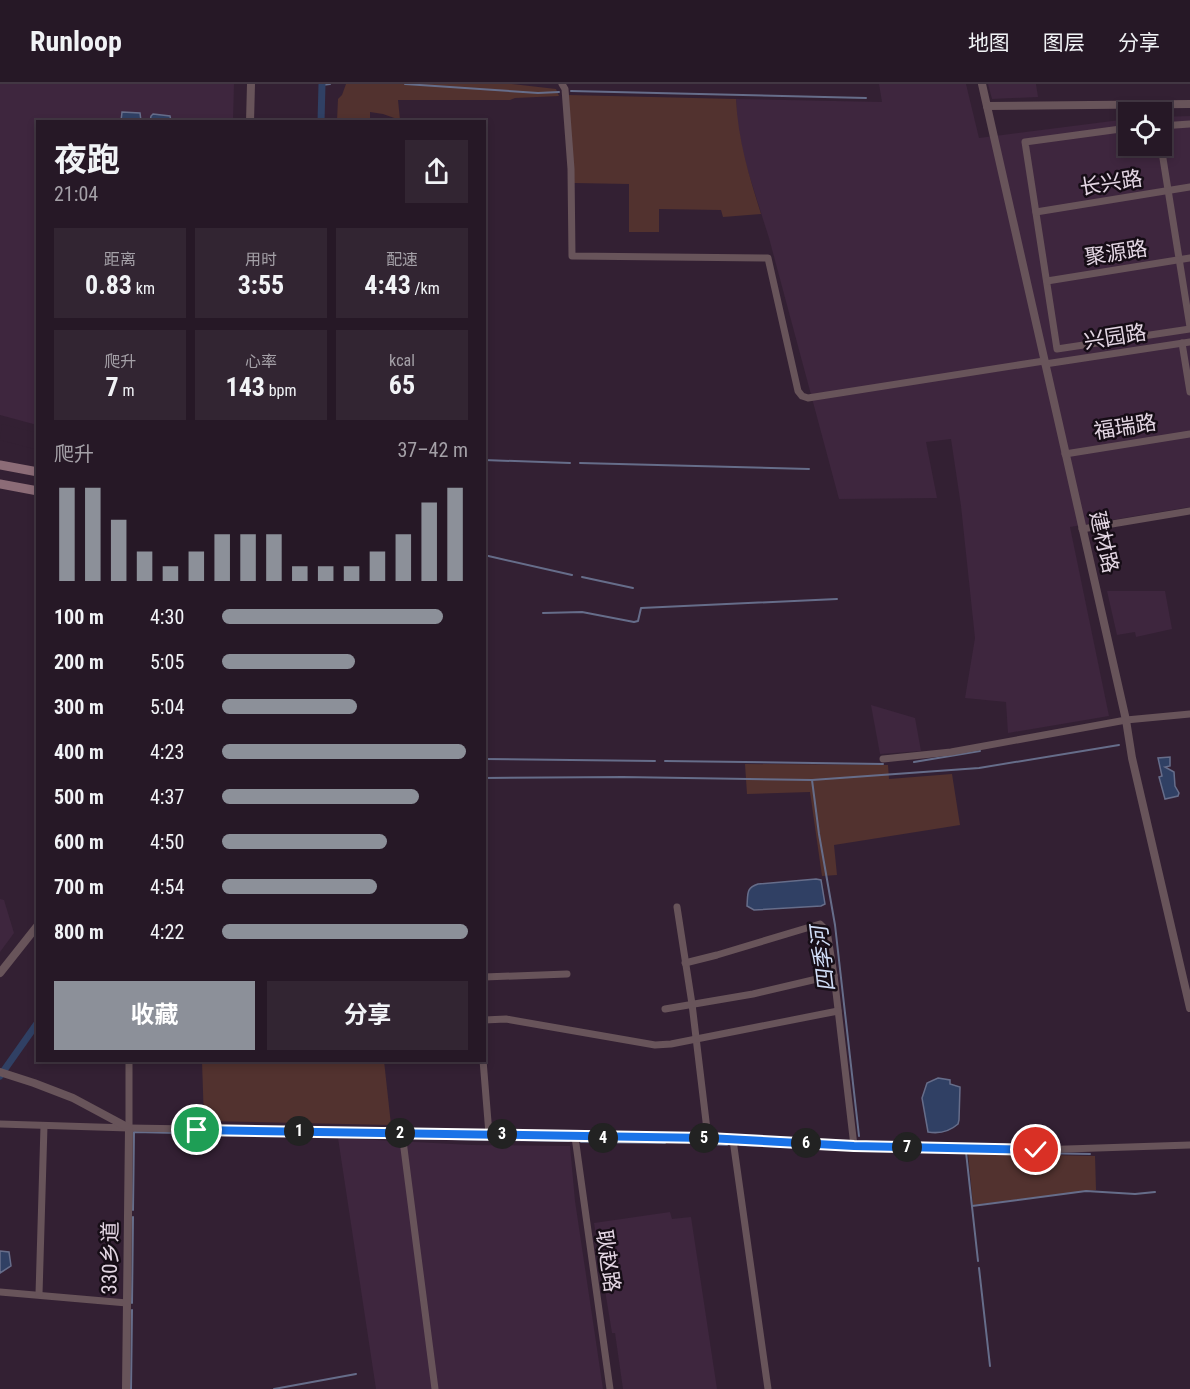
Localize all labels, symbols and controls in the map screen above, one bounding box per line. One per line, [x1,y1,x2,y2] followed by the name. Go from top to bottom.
[30,25,122,58] text: Runloop
[968,31,1010,55] text: 地图
[1043,31,1085,55] text: 图层
[1118,31,1160,55] text: 分享
[1118,102,1172,156] map controls
[1118,102,1172,156] button: locate
[54,140,120,179] text: 夜跑
[405,140,468,203] button: share
[1078,166,1144,200] street label: 长兴路
[54,182,98,206] text: 21:04
[1083,236,1149,270] street label: 聚源路
[104,250,136,269] text: 距离
[245,250,277,269] text: 用时
[386,250,418,269] text: 配速
[85,270,132,300] text: 0.83
[238,270,284,300] text: 3:55
[364,270,411,300] text: 4:43
[132,279,155,298] text: km
[411,279,440,298] text: /km
[1082,320,1148,354] street label: 兴园路
[389,351,415,370] text: kcal
[104,352,136,371] text: 爬升
[245,352,277,371] text: 心率
[389,370,415,400] text: 65
[106,372,119,402] text: 7
[226,372,265,402] text: 143
[119,381,134,400] text: m
[265,381,296,400] text: bpm
[1092,410,1158,444] street label: 福瑞路
[397,438,468,462] text: 37–42 m
[54,442,94,466] text: 爬升
[1085,509,1123,575] street label: 建材路
[54,605,104,629] text: 100 m
[150,605,184,629] text: 4:30
[54,650,104,674] text: 200 m
[150,650,184,674] text: 5:05
[54,695,104,719] text: 300 m
[150,695,184,719] text: 5:04
[54,740,104,764] text: 400 m
[150,740,184,764] text: 4:23
[54,785,104,809] text: 500 m
[150,785,184,809] text: 4:37
[54,830,104,854] text: 600 m
[150,830,184,854] text: 4:50
[54,875,104,899] text: 700 m
[150,875,184,899] text: 4:54
[54,920,104,944] text: 800 m
[150,920,184,944] text: 4:22
[806,921,839,993] water label: 四季河
[54,981,255,1050] button: 收藏
[267,981,468,1050] button: 分享
[171,1104,222,1155] pin
[180,1113,213,1146] icon: arrive
[284,1116,314,1146] pin: 1
[385,1118,415,1148] pin: 2
[487,1119,517,1149] pin: 3
[295,1121,303,1140] text: 1
[396,1123,404,1142] text: 2
[588,1123,618,1153] pin: 4
[689,1123,719,1153] pin: 5
[498,1124,506,1143] text: 3
[1010,1124,1061,1175] pin
[599,1128,607,1147] text: 4
[700,1128,708,1147] text: 5
[791,1128,821,1158] pin: 6
[892,1132,922,1162] pin: 7
[802,1133,810,1152] text: 6
[1019,1133,1052,1166] icon: check
[903,1137,911,1156] text: 7
[97,1221,123,1295] street label: 330乡道
[592,1228,624,1294] street label: 耿赵路

